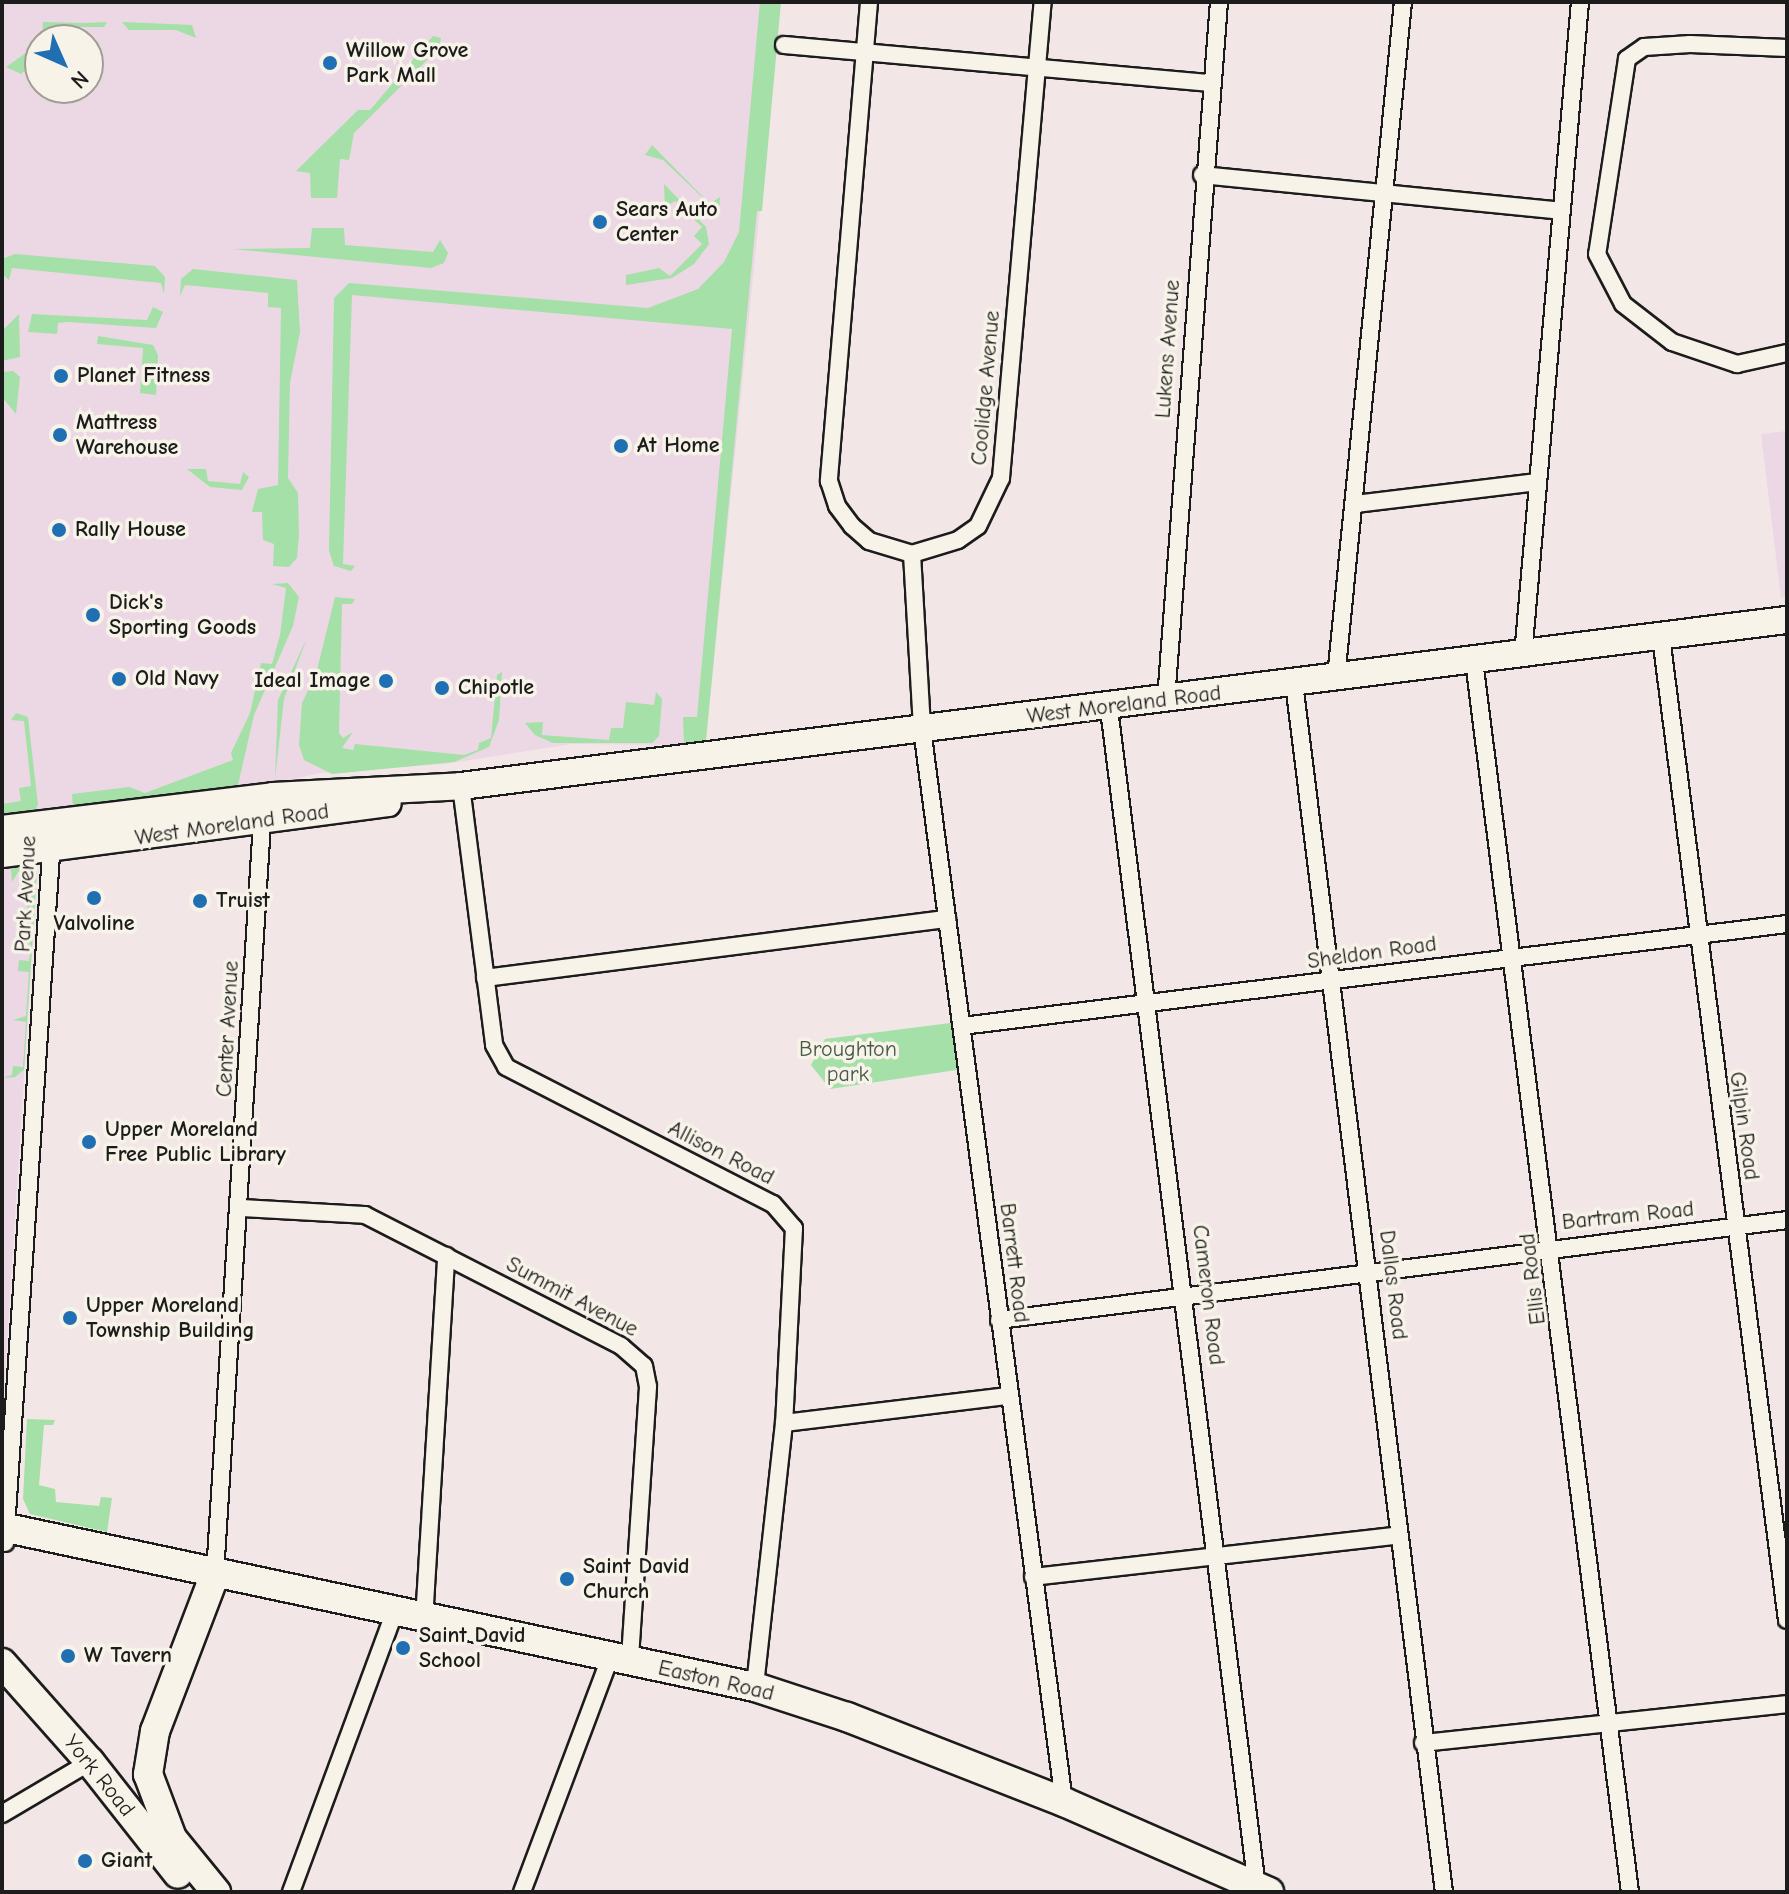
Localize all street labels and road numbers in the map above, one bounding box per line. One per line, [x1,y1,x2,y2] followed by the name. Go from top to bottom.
[1150,279,1186,419] street label: Lukens Avenue
[966,310,1006,466] street label: Coolidge Avenue
[1025,680,1223,730] street label: West Moreland Road
[133,798,331,852] street label: West Moreland Road
[10,835,42,953] street label: Park Avenue
[1306,931,1438,975] street label: Sheldon Road
[211,960,245,1098] street label: Center Avenue
[1723,1070,1765,1182] street label: Gilpin Road
[664,1115,778,1191] street label: Allison Road
[1561,1196,1695,1236] street label: Bartram Road
[994,1202,1034,1324] street label: Barrett Road
[1186,1223,1230,1367] street label: Cameron Road
[1373,1229,1413,1341] street label: Dallas Road
[1514,1232,1552,1326] street label: Ellis Road
[502,1251,642,1343] street label: Summit Avenue
[656,1655,776,1707] street label: Easton Road
[58,1730,140,1822] street label: York Road

